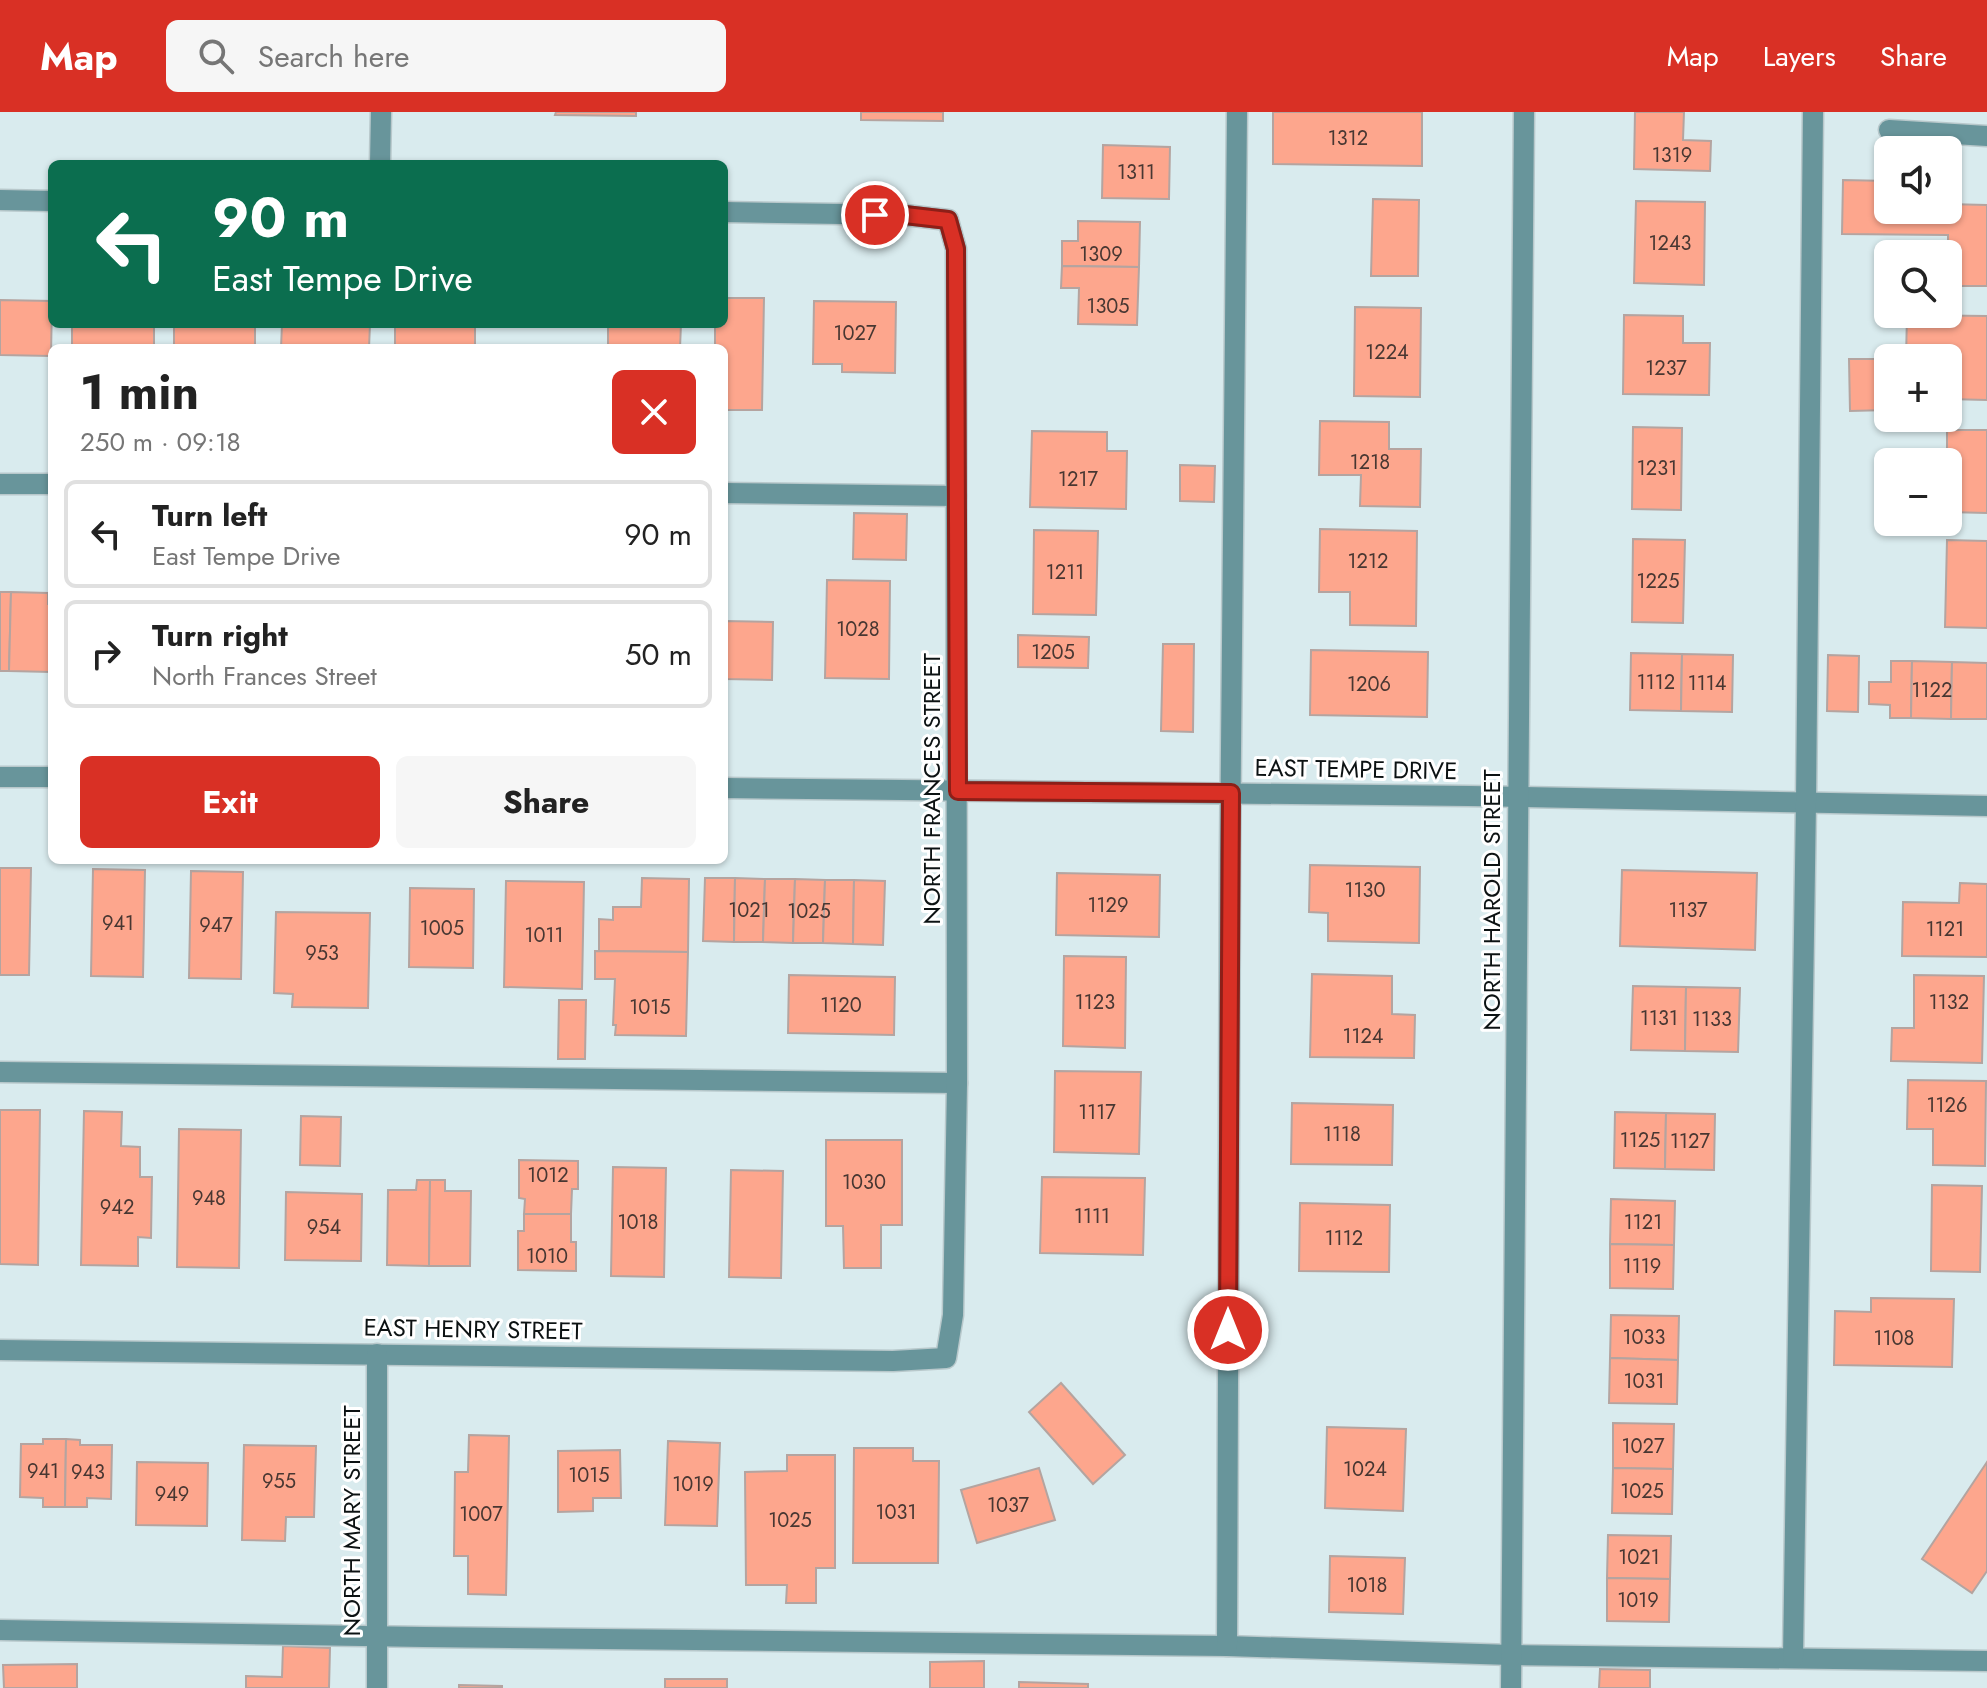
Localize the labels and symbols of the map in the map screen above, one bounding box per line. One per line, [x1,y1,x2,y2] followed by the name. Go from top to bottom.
[1328,124,1368,153] house number: 1312
[1652,141,1692,170] house number: 1319
[1117,158,1155,187] house number: 1311
[841,181,909,249] pin
[1649,229,1692,258] house number: 1243
[1079,240,1123,269] house number: 1309
[1086,292,1130,321] house number: 1305
[834,319,877,348] house number: 1027
[1365,338,1409,367] house number: 1224
[1645,354,1687,383] house number: 1237
[1350,448,1390,477] house number: 1218
[1637,454,1677,483] house number: 1231
[1058,465,1098,494] house number: 1217
[1348,547,1388,576] house number: 1212
[1046,558,1084,587] house number: 1211
[1636,567,1680,596] house number: 1225
[836,615,880,644] house number: 1028
[1031,638,1075,667] house number: 1205
[914,653,949,925] street label: NORTH FRANCES STREET
[1637,668,1675,697] house number: 1112
[1688,669,1727,698] house number: 1114
[1347,670,1391,699] house number: 1206
[1912,676,1952,705] house number: 1122
[1254,750,1458,788] street label: EAST TEMPE DRIVE
[1474,769,1509,1031] street label: NORTH HAROLD STREET
[1345,876,1385,905] house number: 1130
[1088,891,1128,920] house number: 1129
[728,896,770,925] house number: 1021
[1668,896,1708,925] house number: 1137
[787,897,831,926] house number: 1025
[102,909,134,938] house number: 941
[199,911,233,940] house number: 947
[420,914,464,943] house number: 1005
[1926,915,1964,944] house number: 1121
[525,921,564,950] house number: 1011
[305,939,339,968] house number: 953
[1075,988,1115,1017] house number: 1123
[1929,988,1969,1017] house number: 1132
[820,991,862,1020] house number: 1120
[629,993,671,1022] house number: 1015
[1640,1004,1678,1033] house number: 1131
[1692,1005,1732,1034] house number: 1133
[1342,1022,1384,1051] house number: 1124
[1927,1091,1967,1120] house number: 1126
[1078,1098,1116,1127] house number: 1117
[1323,1120,1361,1149] house number: 1118
[1620,1126,1660,1155] house number: 1125
[1670,1127,1710,1156] house number: 1127
[527,1161,569,1190] house number: 1012
[842,1168,886,1197] house number: 1030
[192,1184,226,1213] house number: 948
[100,1193,134,1222] house number: 942
[1074,1202,1110,1231] house number: 1111
[618,1208,658,1237] house number: 1018
[1624,1208,1662,1237] house number: 1121
[307,1213,342,1242] house number: 954
[1325,1224,1363,1253] house number: 1112
[526,1242,568,1271] house number: 1010
[1623,1252,1661,1281] house number: 1119
[1186,1288,1270,1372] position arrow
[363,1310,583,1348] street label: EAST HENRY STREET
[1623,1323,1665,1352] house number: 1033
[1874,1324,1914,1353] house number: 1108
[1624,1367,1664,1396] house number: 1031
[334,1405,369,1637] street label: NORTH MARY STREET
[1622,1432,1665,1461] house number: 1027
[1343,1455,1387,1484] house number: 1024
[27,1457,59,1486] house number: 941
[71,1458,105,1487] house number: 943
[568,1461,610,1490] house number: 1015
[262,1467,296,1496] house number: 955
[672,1470,714,1499] house number: 1019
[1620,1477,1664,1506] house number: 1025
[155,1480,189,1509] house number: 949
[987,1491,1030,1520] house number: 1037
[876,1498,916,1527] house number: 1031
[459,1500,503,1529] house number: 1007
[768,1506,812,1535] house number: 1025
[1618,1543,1660,1572] house number: 1021
[1347,1571,1387,1600] house number: 1018
[1617,1586,1659,1615] house number: 1019

